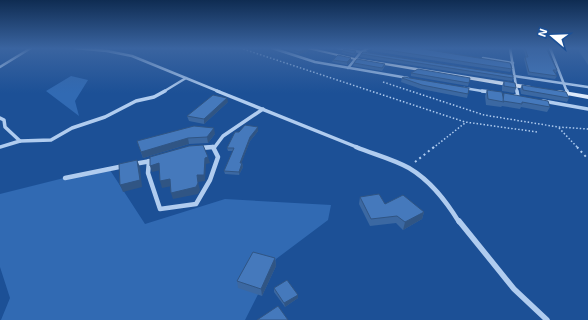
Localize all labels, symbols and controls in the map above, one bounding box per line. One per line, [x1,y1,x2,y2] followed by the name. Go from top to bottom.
[532,16,572,56] north arrow
[535,27,550,38] text: N

